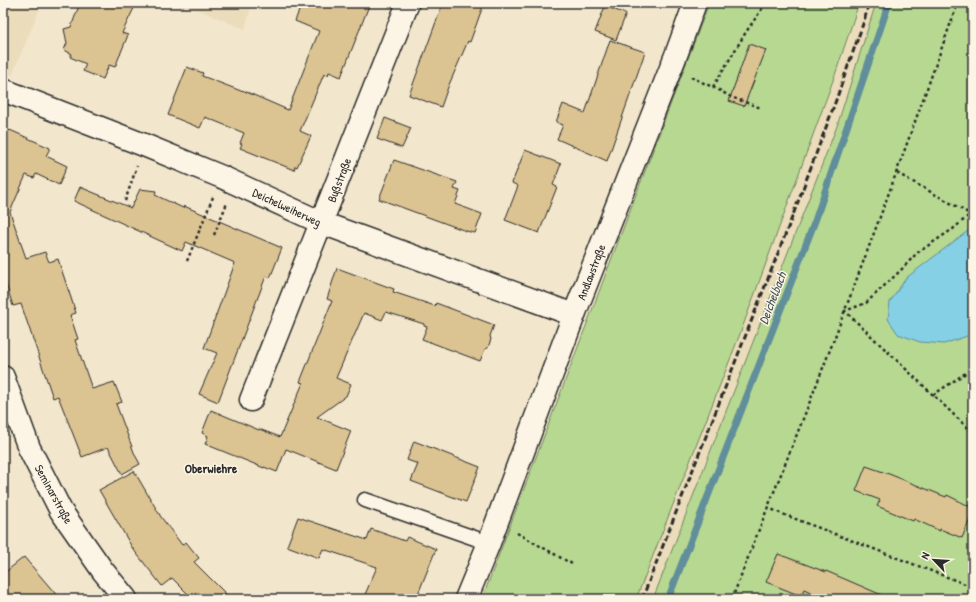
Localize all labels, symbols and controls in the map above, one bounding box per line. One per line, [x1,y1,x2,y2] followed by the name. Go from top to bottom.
[323,155,355,205] street label: Bußstraße
[250,184,324,230] street label: Deichelweiherweg
[573,241,610,302] street label: Andlawstraße
[754,268,791,327] water label: Deichelbach
[185,459,238,477] district label: Oberwiehre
[31,461,77,527] street label: Seminarstraße
[914,540,954,580] north arrow
[917,550,933,561] text: N

